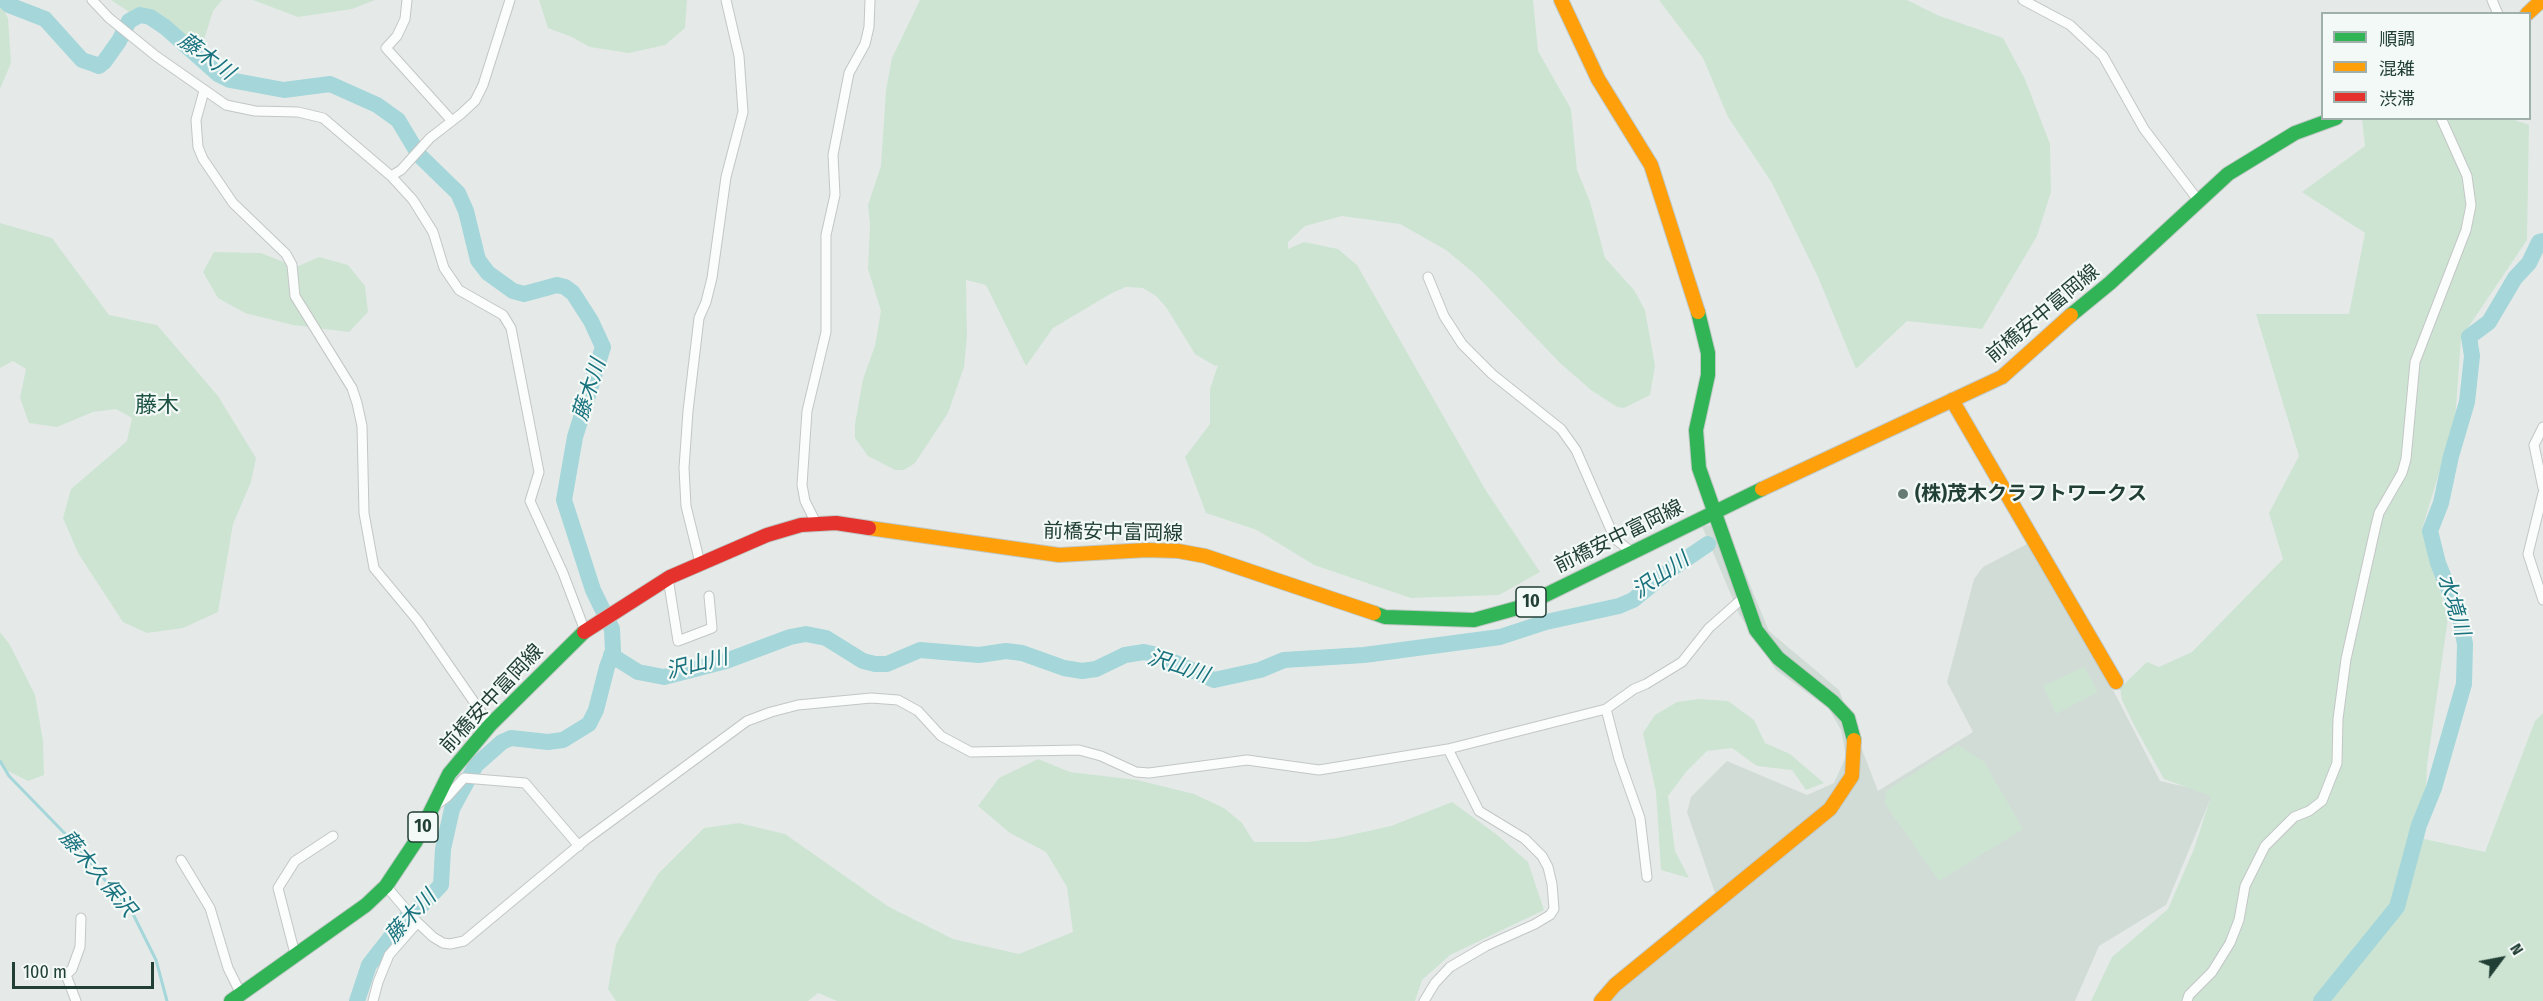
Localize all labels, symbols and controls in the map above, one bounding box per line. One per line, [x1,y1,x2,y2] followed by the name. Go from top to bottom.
[2321,12,2531,120] legend
[173,28,239,86] water label: 藤木川
[2379,28,2415,50] text: 順調
[2379,58,2415,80] text: 混雑
[2379,88,2415,110] text: 渋滞
[1982,260,2104,368] street label: 前橋安中富岡線
[568,356,612,424] water label: 藤木川
[135,393,179,419] district label: 藤木
[1915,482,2147,506] place label: (株)茂木クラフトワークス
[1896,487,1910,501] marker: (株)茂木クラフトワークス
[1551,496,1687,578] street label: 前橋安中富岡線
[1043,520,1183,546] street label: 前橋安中富岡線
[1628,548,1694,604] water label: 沢山川
[2432,571,2474,639] water label: 水境川
[1516,587,1546,617] road number: 10
[435,640,549,758] street label: 前橋安中富岡線
[663,645,731,685] water label: 沢山川
[1144,645,1212,689] water label: 沢山川
[408,812,438,842] road number: 10
[54,826,140,922] water label: 藤木久保沢
[380,885,442,949] water label: 藤木川
[2471,929,2531,989] north arrow
[2506,940,2527,958] text: N
[15,950,158,988] scale bar
[23,961,67,983] text: 100 m

